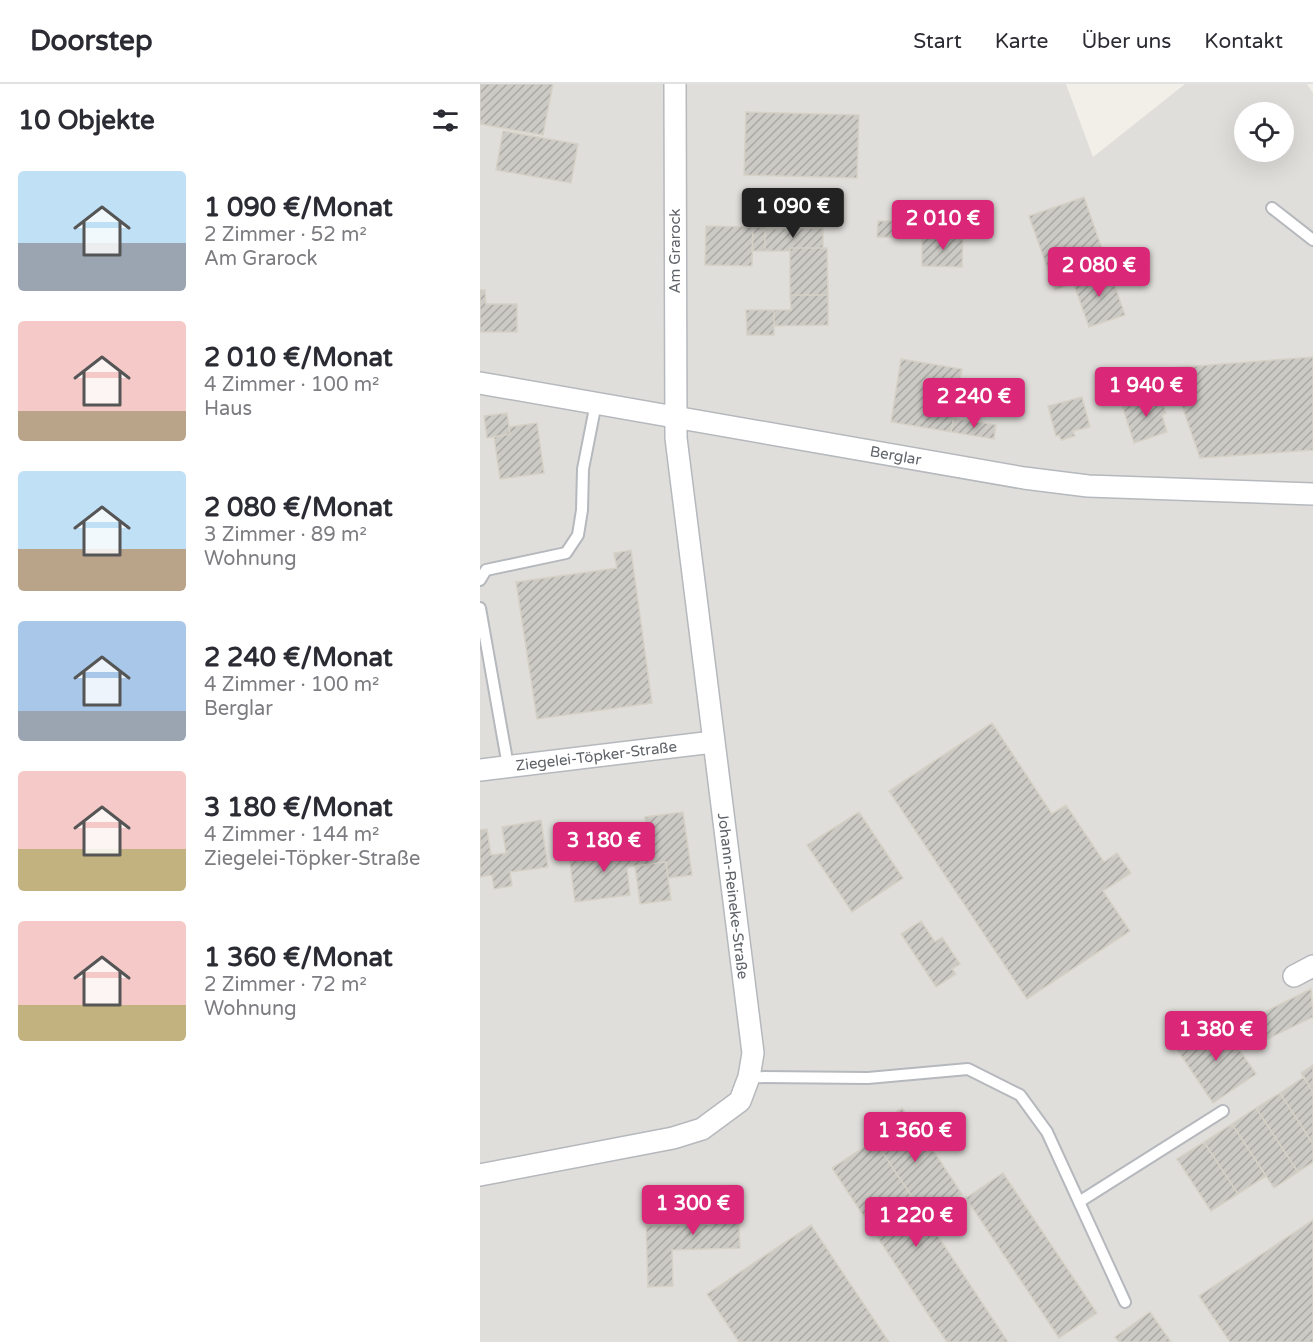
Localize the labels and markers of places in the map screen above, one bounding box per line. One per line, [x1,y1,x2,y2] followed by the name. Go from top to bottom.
[738,188,848,239] pin: 1 090 €
[888,200,998,251] pin: 2 010 €
[1044,247,1154,298] pin: 2 080 €
[1091,367,1201,418] pin: 1 940 €
[919,378,1029,429] pin: 2 240 €
[549,822,659,873] pin: 3 180 €
[1161,1011,1271,1062] pin: 1 380 €
[860,1112,970,1163] pin: 1 360 €
[638,1185,748,1236] pin: 1 300 €
[861,1197,971,1248] pin: 1 220 €

